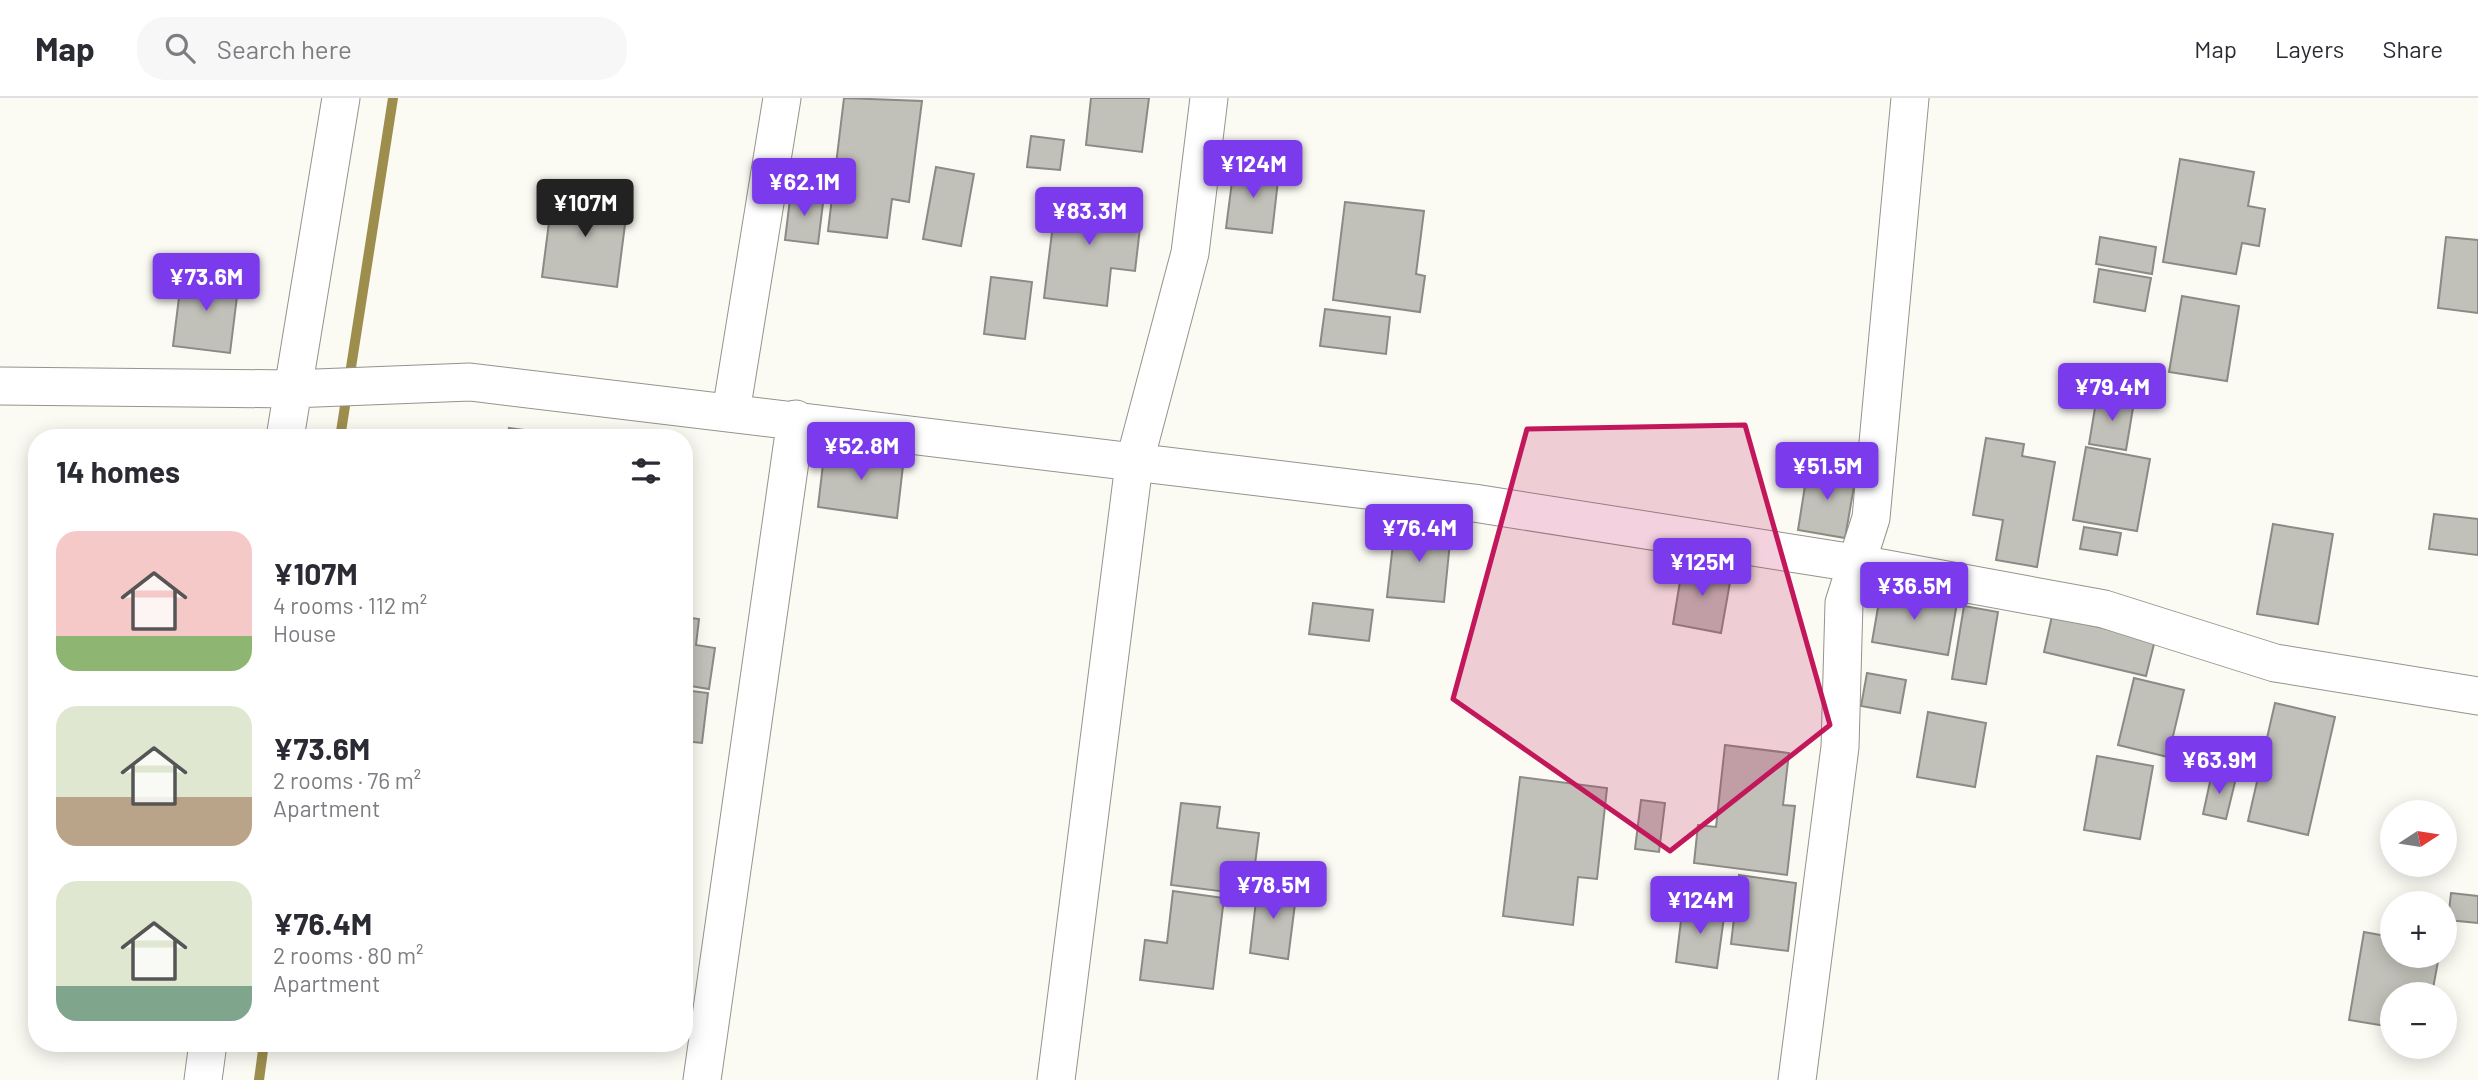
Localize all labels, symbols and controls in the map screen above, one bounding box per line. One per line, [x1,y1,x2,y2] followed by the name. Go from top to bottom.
[137,17,627,80] search box
[35,28,95,68] text: Map
[161,29,199,67] icon: search
[217,33,352,64] text: Search here
[2194,34,2237,63] text: Map
[2275,34,2344,63] text: Layers
[2382,34,2443,63] text: Share
[1204,140,1302,200] pin: ¥124M
[1219,149,1287,177] text: ¥124M
[747,158,861,218] pin: ¥62.1M
[768,167,840,195] text: ¥62.1M
[536,180,634,239] pin: ¥107M
[553,188,617,216] text: ¥107M
[1032,188,1146,247] pin: ¥83.3M
[1051,196,1127,224] text: ¥83.3M
[149,254,263,313] pin: ¥73.6M
[169,262,243,290] text: ¥73.6M
[2055,364,2169,423] pin: ¥79.4M
[2074,372,2150,400] text: ¥79.4M
[804,422,918,482] pin: ¥52.8M
[823,431,899,459] text: ¥52.8M
[1770,442,1884,502] pin: ¥51.5M
[1791,451,1863,479] text: ¥51.5M
[627,452,665,490] icon: filters
[56,453,180,489] text: 14 homes
[1362,504,1476,564] pin: ¥76.4M
[1381,513,1457,541] text: ¥76.4M
[1653,538,1751,598] pin: ¥125M
[1669,547,1735,575] text: ¥125M
[273,555,358,591] text: ¥107M
[112,559,196,643] icon: home
[1857,562,1971,622] pin: ¥36.5M
[1876,571,1952,599] text: ¥36.5M
[273,591,427,619] text: 4 rooms · 112 m²
[273,619,336,647] text: House
[273,730,370,766] text: ¥73.6M
[112,734,196,818] icon: home
[2162,736,2276,796] pin: ¥63.9M
[2181,745,2257,773] text: ¥63.9M
[273,766,421,794] text: 2 rooms · 76 m²
[273,794,380,822] text: Apartment
[2380,800,2457,877] north arrow
[2380,800,2457,1059] map controls
[1216,862,1330,921] pin: ¥78.5M
[1236,870,1310,898] text: ¥78.5M
[1651,876,1749,936] pin: ¥124M
[1666,885,1734,913] text: ¥124M
[2380,891,2457,968] button: +
[273,905,372,941] text: ¥76.4M
[112,909,196,993] icon: home
[273,941,423,969] text: 2 rooms · 80 m²
[273,969,380,997] text: Apartment
[2380,982,2457,1059] button: −

